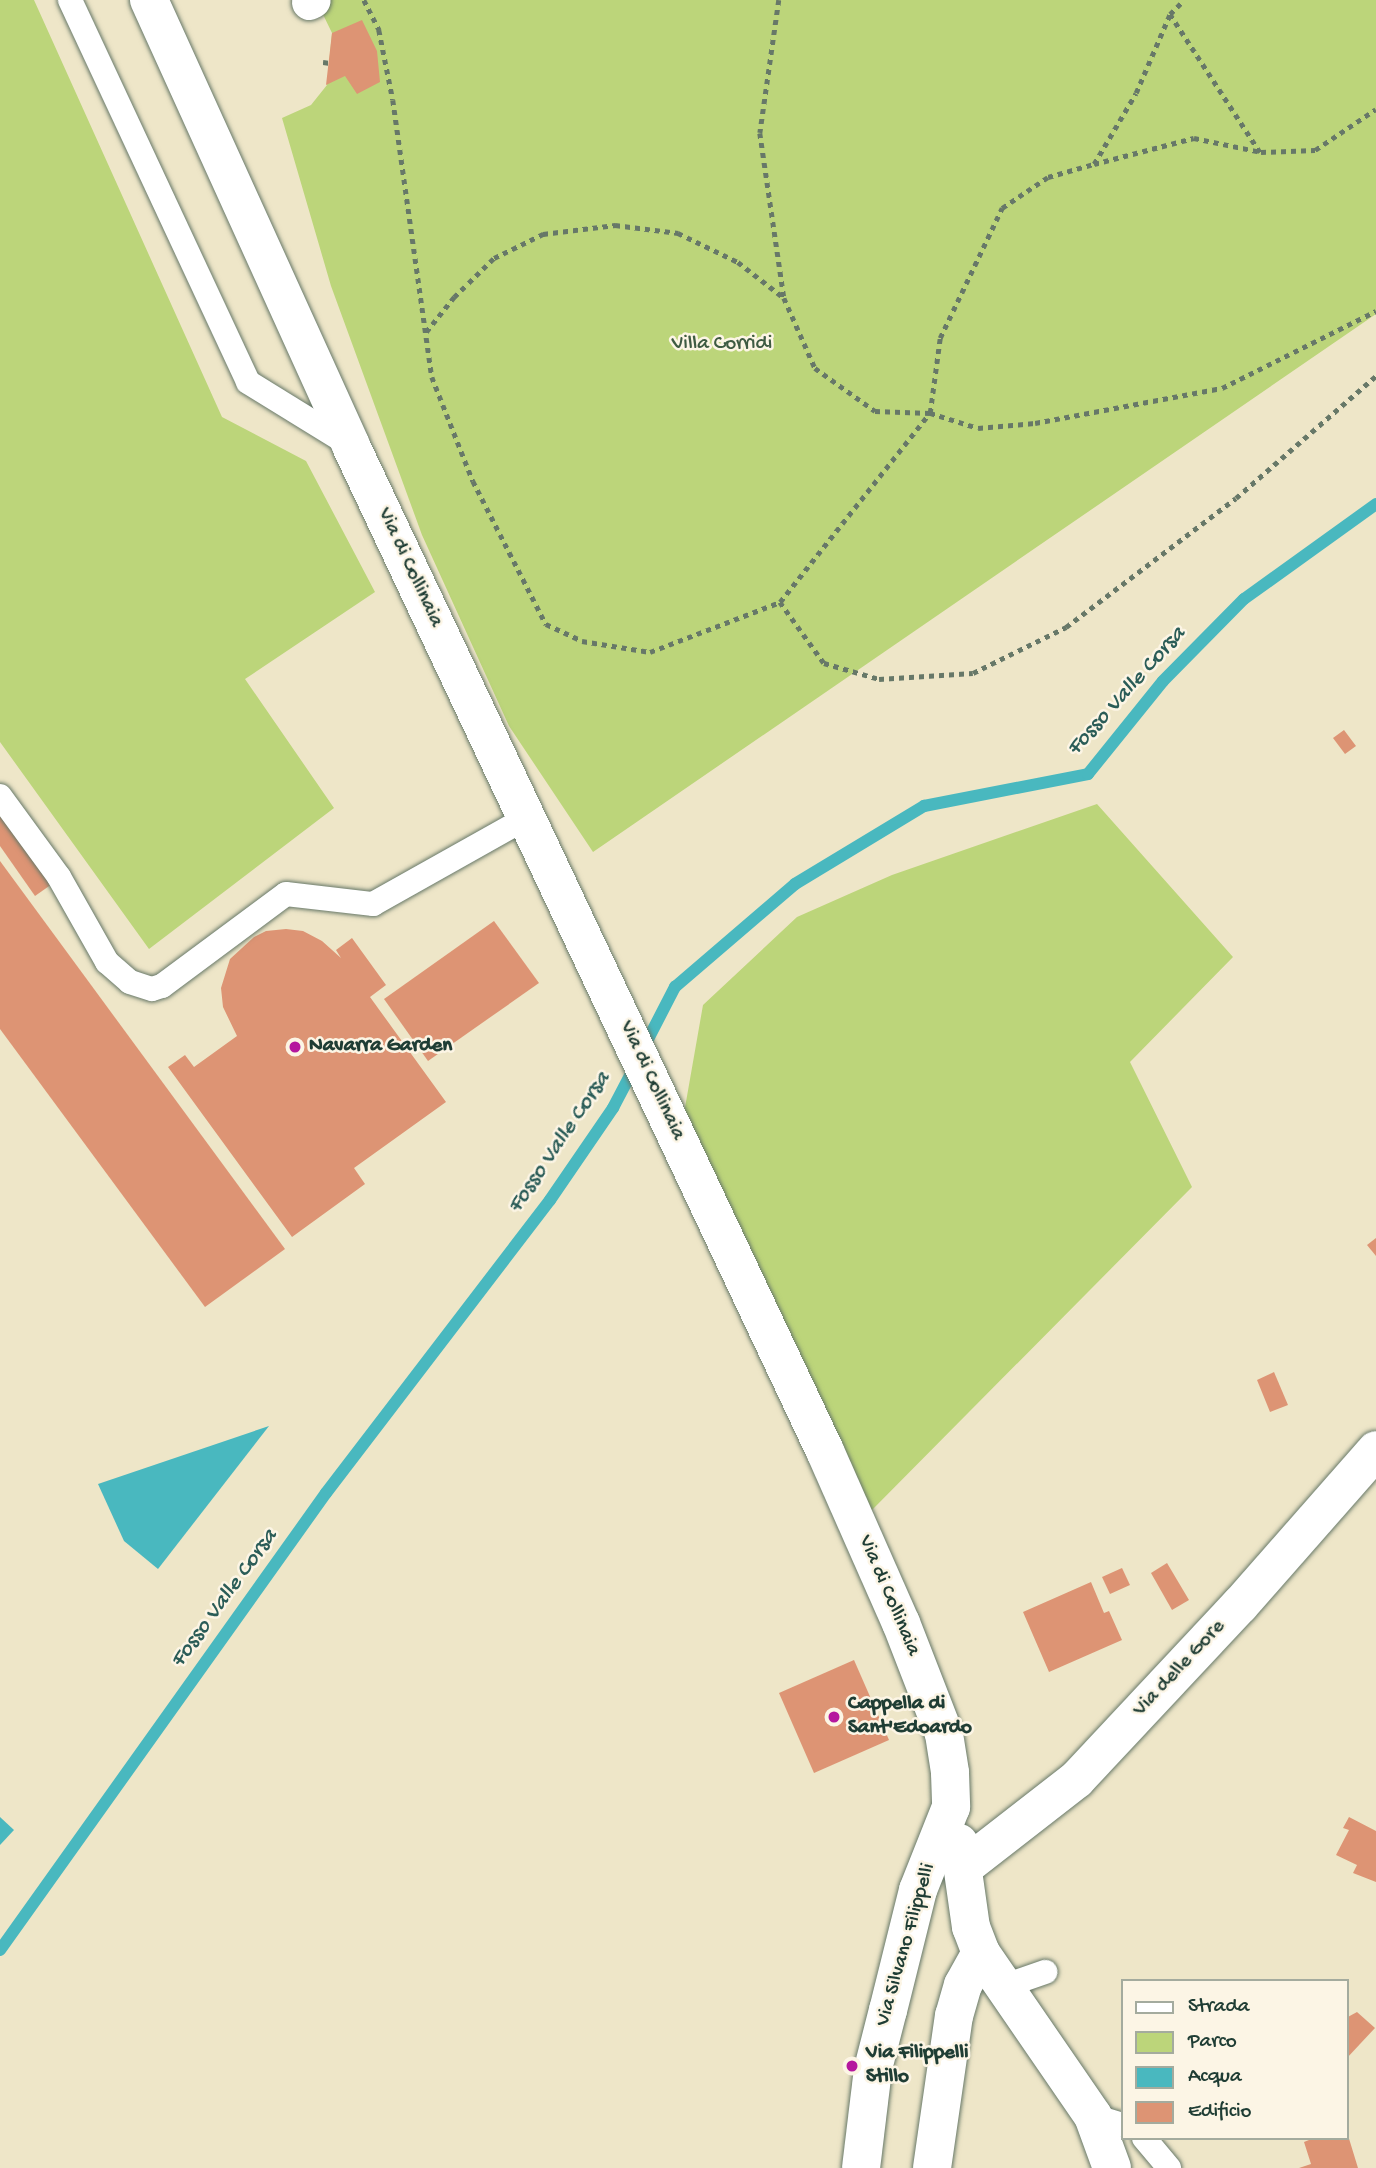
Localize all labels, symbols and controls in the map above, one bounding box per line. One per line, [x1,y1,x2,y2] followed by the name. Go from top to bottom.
[672,332,772,358] park label: Villa Corridi
[370,504,448,632] street label: Via di Collinaia
[1062,622,1192,762] water label: Fosso Valle Corsa
[612,1017,690,1145] street label: Via di Collinaia
[309,1034,452,1060] place label: Navarra Garden
[287,1039,303,1055] marker: Navarra Garden
[502,1067,618,1219] water label: Fosso Valle Corsa
[165,1524,285,1674] water label: Fosso Valle Corsa
[851,1532,925,1660] street label: Via di Collinaia
[1129,1615,1231,1723] street label: Via delle Gore
[848,1692,972,1742] place label: Cappella di Sant'Edoardo
[826,1709,842,1725] marker: Cappella di Sant'Edoardo
[872,1861,942,2029] street label: Via Silvano Filippelli
[1120,1979,1348,2140] legend
[1188,1995,1249,2020] text: Strada
[1188,2030,1237,2055] text: Parco
[866,2041,969,2091] place label: Via Filippelli Stillo
[844,2058,860,2074] marker: Via Filippelli Stillo
[1188,2065,1242,2090] text: Acqua
[1188,2100,1252,2125] text: Edificio

